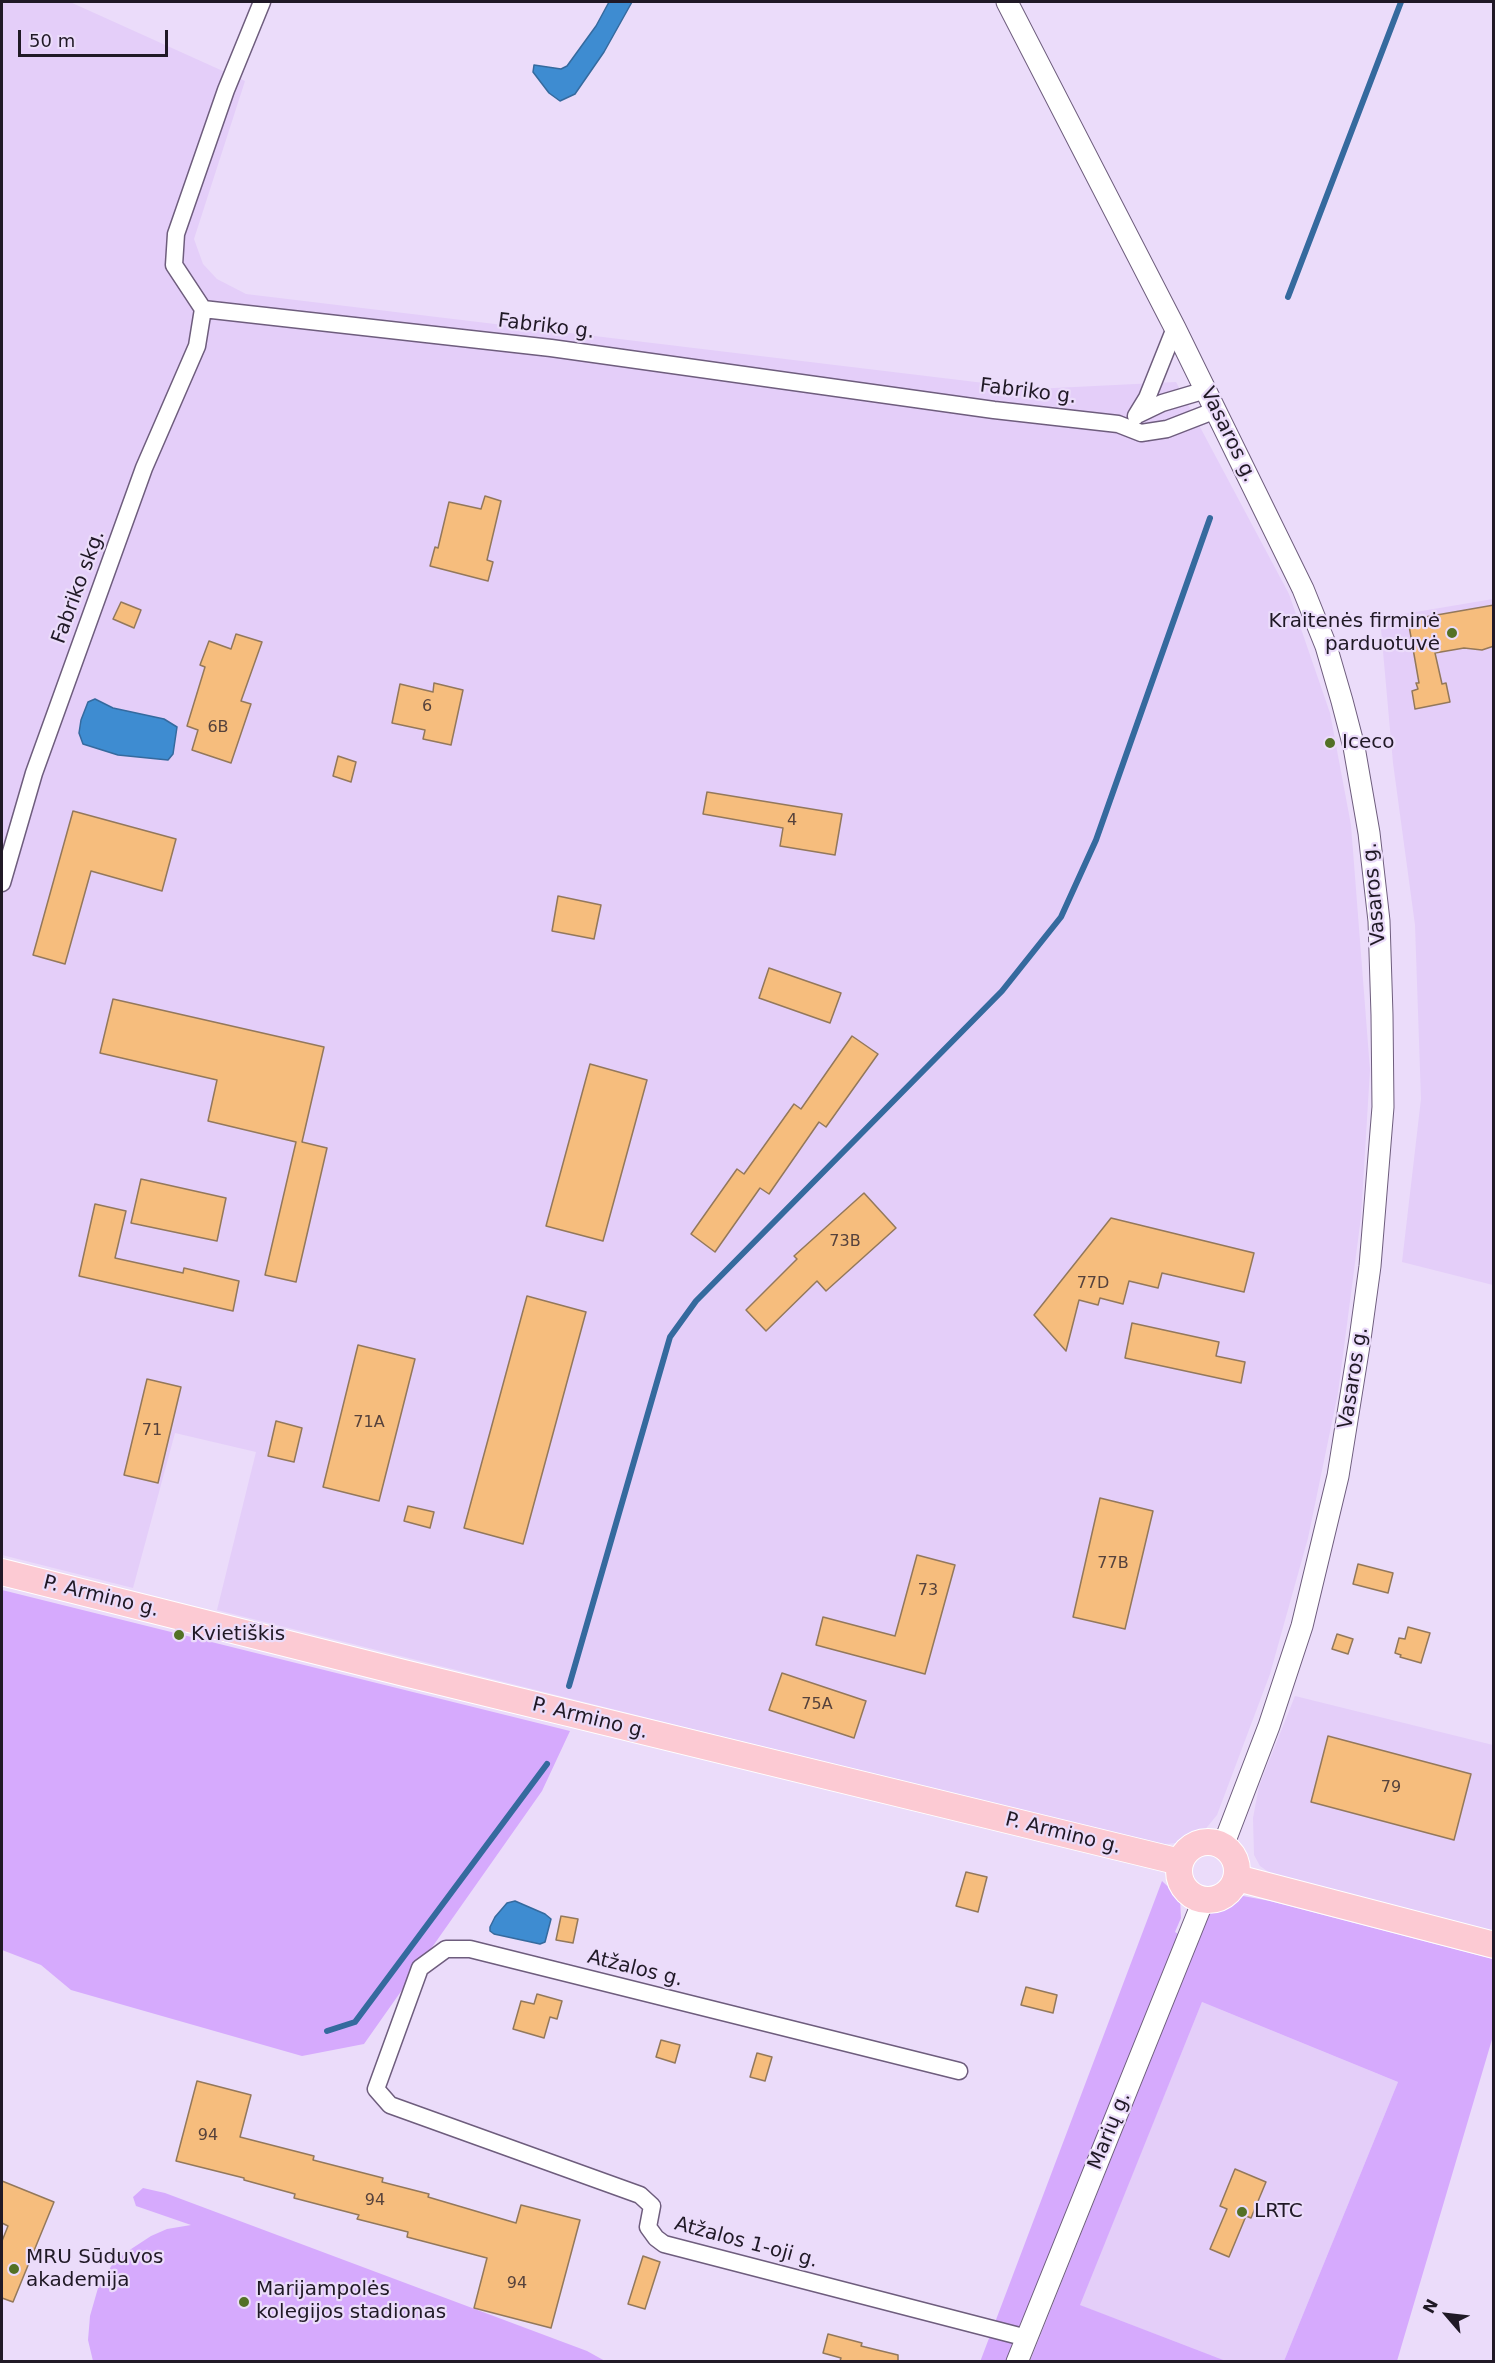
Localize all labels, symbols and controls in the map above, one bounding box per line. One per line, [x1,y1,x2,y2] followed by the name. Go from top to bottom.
[21,18,171,56] scale bar
[29,30,75,51] text: 50 m
[496,309,596,345] street label: Fabriko g.
[978,374,1078,410] street label: Fabriko g.
[1195,383,1261,487] street label: Vasaros g.
[47,527,111,647] street label: Fabriko skg.
[1268,610,1440,657] place label: Kraitenės firminė parduotuvė
[1445,626,1459,640] marker: Kraitenės firminė parduotuvė
[422,697,432,717] house number: 6
[207,718,229,738] house number: 6B
[1342,731,1394,755] place label: Iceco
[1323,736,1337,750] marker: Iceco
[787,811,797,831] house number: 4
[1359,842,1391,946] street label: Vasaros g.
[829,1232,861,1252] house number: 73B
[1077,1274,1109,1294] house number: 77D
[1334,1325,1374,1431] street label: Vasaros g.
[353,1413,385,1433] house number: 71A
[142,1421,162,1441] house number: 71
[1097,1554,1129,1574] house number: 77B
[41,1571,161,1623] street label: P. Armino g.
[918,1581,938,1601] house number: 73
[191,1623,285,1647] place label: Kvietiškis
[172,1628,186,1642] marker: Kvietiškis
[530,1693,650,1745] street label: P. Armino g.
[801,1695,833,1715] house number: 75A
[1381,1778,1401,1798] house number: 79
[1003,1808,1123,1860] street label: P. Armino g.
[585,1946,685,1992] street label: Atžalos g.
[1084,2089,1136,2173] street label: Marių g.
[198,2126,218,2146] house number: 94
[365,2191,385,2211] house number: 94
[1254,2200,1303,2224] place label: LRTC
[1235,2205,1249,2219] marker: LRTC
[672,2212,820,2274] street label: Atžalos 1-oji g.
[26,2246,163,2293] place label: MRU Sūduvos akademija
[7,2262,21,2276] marker: MRU Sūduvos akademija
[507,2274,527,2294] house number: 94
[256,2278,446,2325] place label: Marijampolės kolegijos stadionas
[1417,2285,1477,2345] north arrow
[237,2295,251,2309] marker: Marijampolės kolegijos stadionas
[1419,2296,1442,2317] text: N

